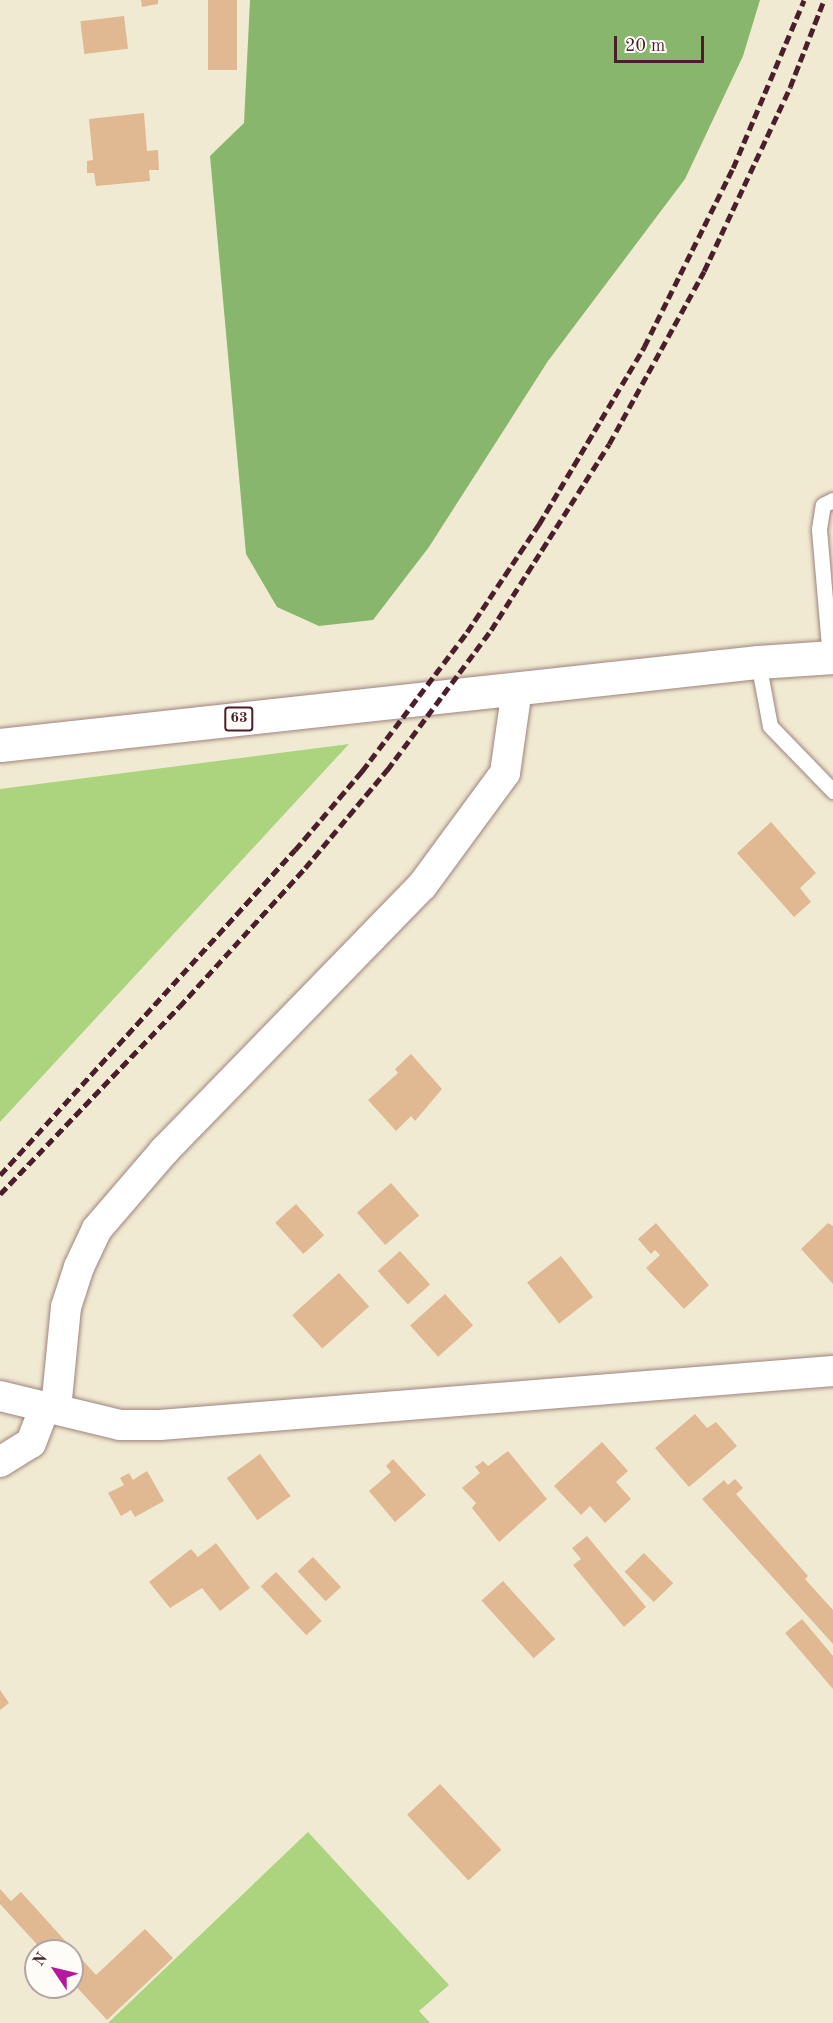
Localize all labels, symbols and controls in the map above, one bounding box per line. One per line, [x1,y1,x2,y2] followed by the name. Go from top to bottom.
[617,24,707,62] scale bar
[625,37,665,55] text: 20 m
[224,707,254,731] road number: 63
[24,1939,84,1999] north arrow
[31,1950,51,1969] text: N

